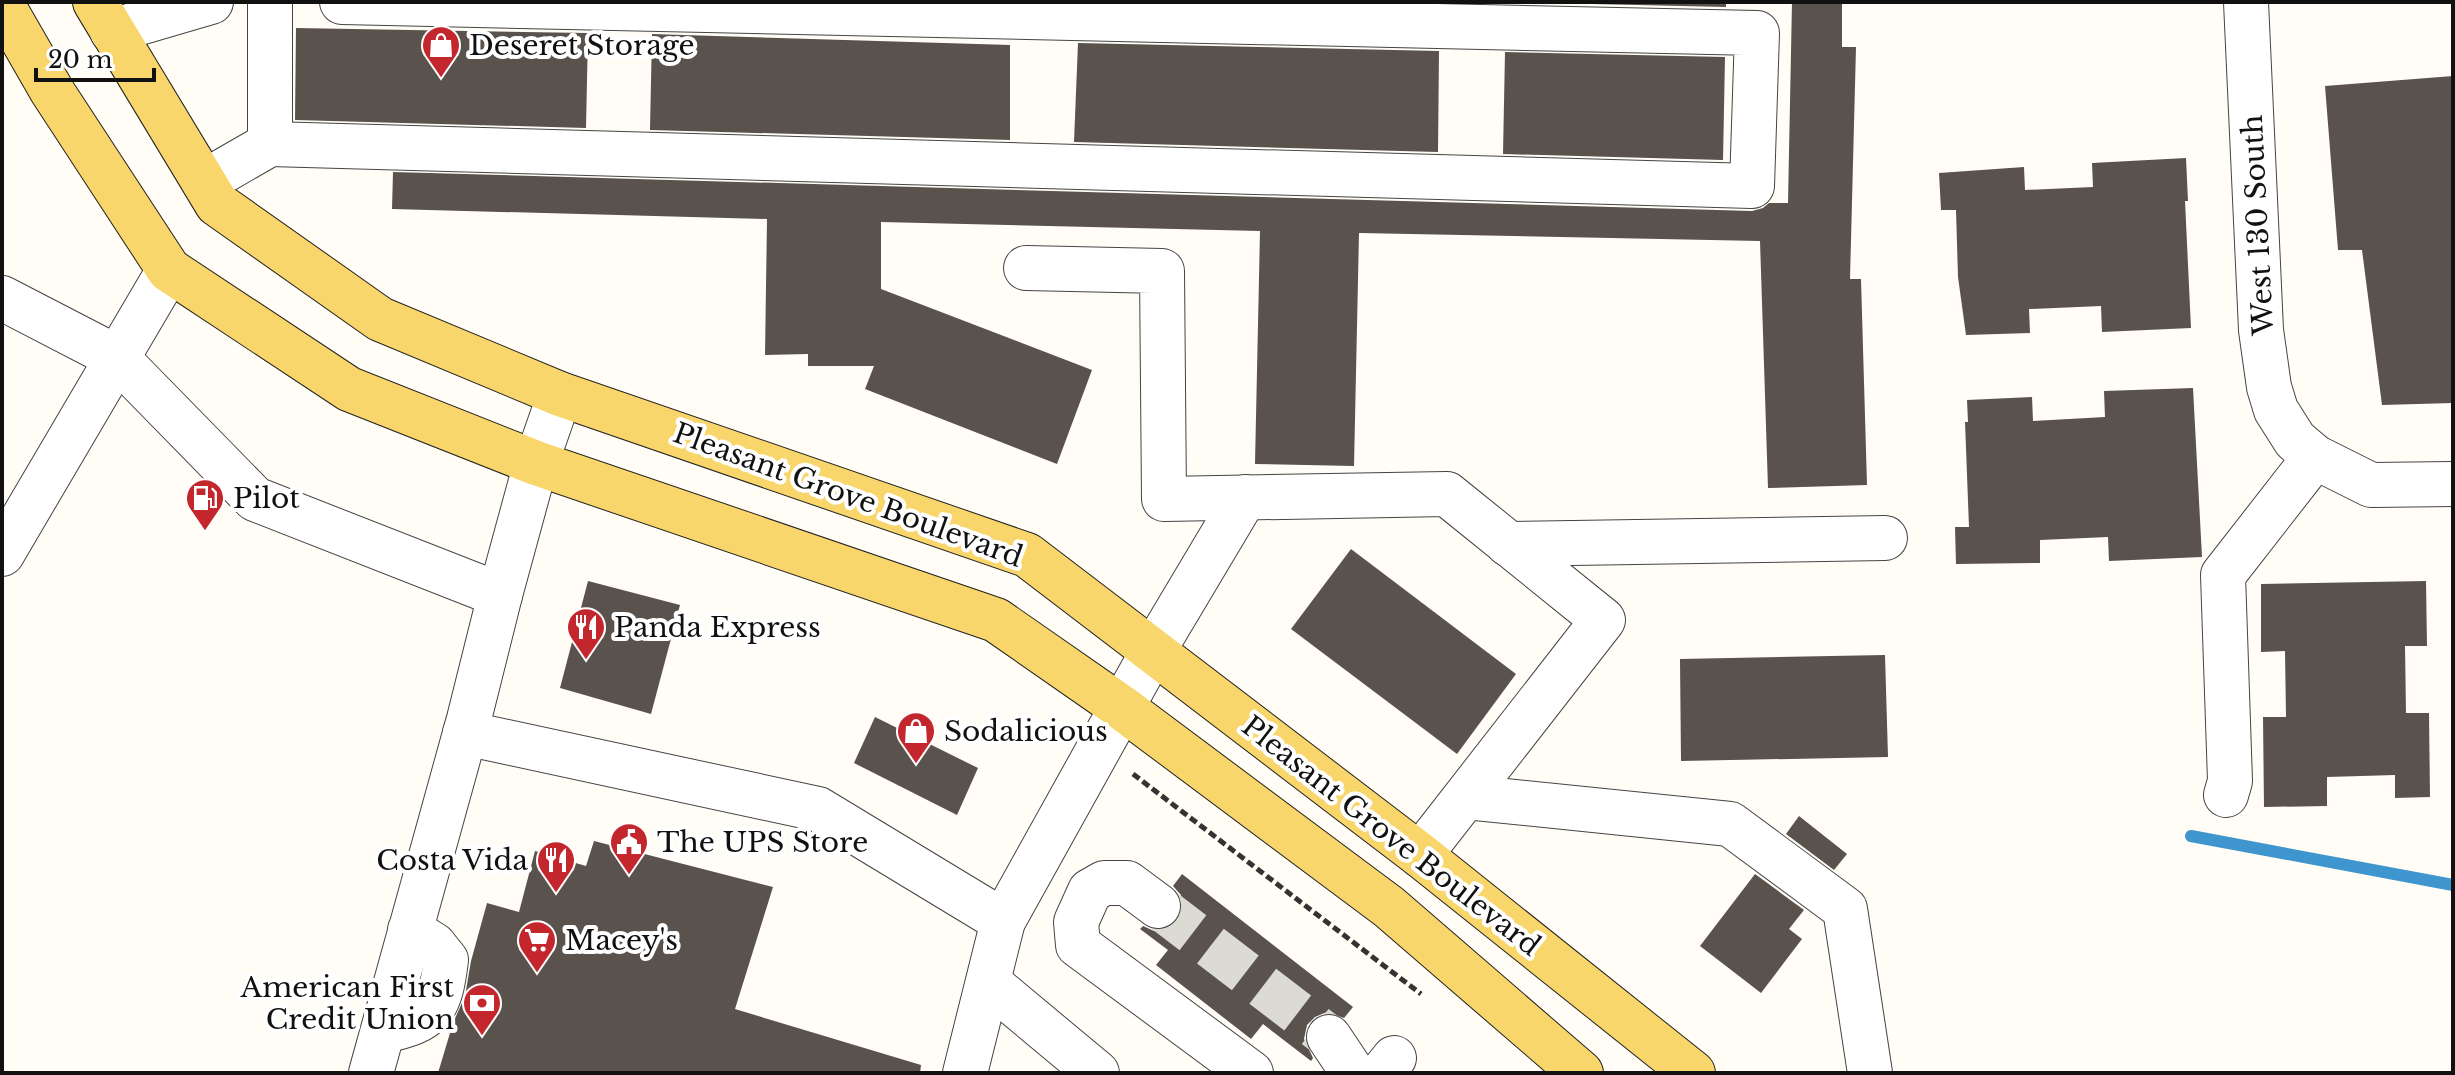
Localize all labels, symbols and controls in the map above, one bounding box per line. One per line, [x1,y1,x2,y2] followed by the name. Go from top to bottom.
[420,24,462,79] shop icon: Deseret Storage
[469,28,695,63] place label: Deseret Storage
[36,32,154,82] scale bar
[48,45,113,74] text: 20 m
[2235,114,2281,337] street label: West 130 South
[668,415,1028,575] street label: Pleasant Grove Boulevard
[184,477,226,532] fuel station icon: Pilot
[233,481,300,516] place label: Pilot
[565,606,607,661] restaurant icon: Panda Express
[614,610,821,645] place label: Panda Express
[1235,709,1547,964] street label: Pleasant Grove Boulevard
[895,710,937,765] shop icon: Sodalicious
[944,714,1108,749] place label: Sodalicious
[608,821,650,876] public building icon: The UPS Store
[657,825,868,860] place label: The UPS Store
[535,839,577,894] restaurant icon: Costa Vida
[376,843,528,878] place label: Costa Vida
[516,919,558,974] supermarket icon: Macey's
[565,923,678,958] place label: Macey's
[240,970,454,1037] place label: American First Credit Union
[461,982,503,1037] bank icon: American First Credit Union

